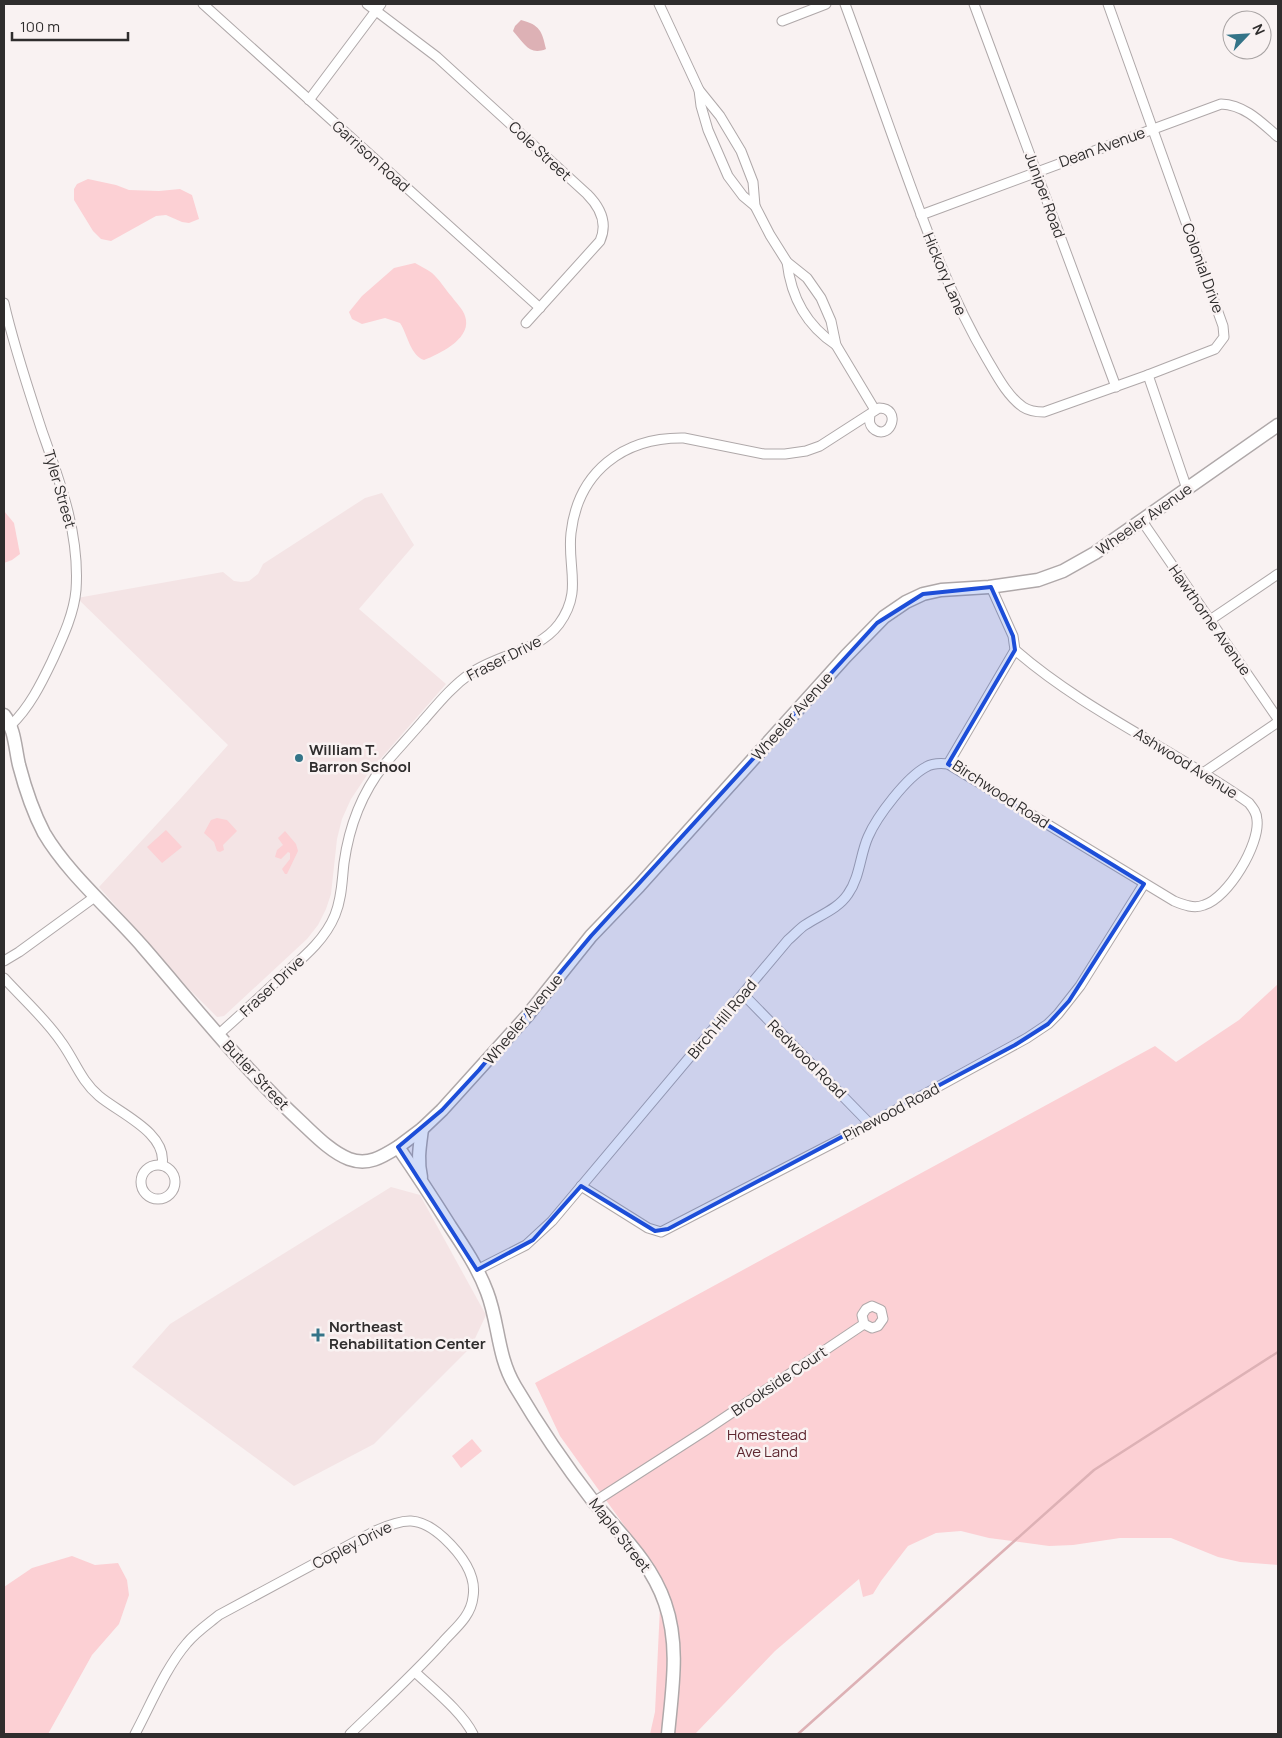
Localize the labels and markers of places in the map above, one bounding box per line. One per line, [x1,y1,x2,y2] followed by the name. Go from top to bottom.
[309,739,411,777] place label: William T. Barron School
[293,752,305,764] marker: William T. Barron School
[329,1316,486,1354] place label: Northeast Rehabilitation Center
[311,1328,325,1342] marker: Northeast Rehabilitation Center

